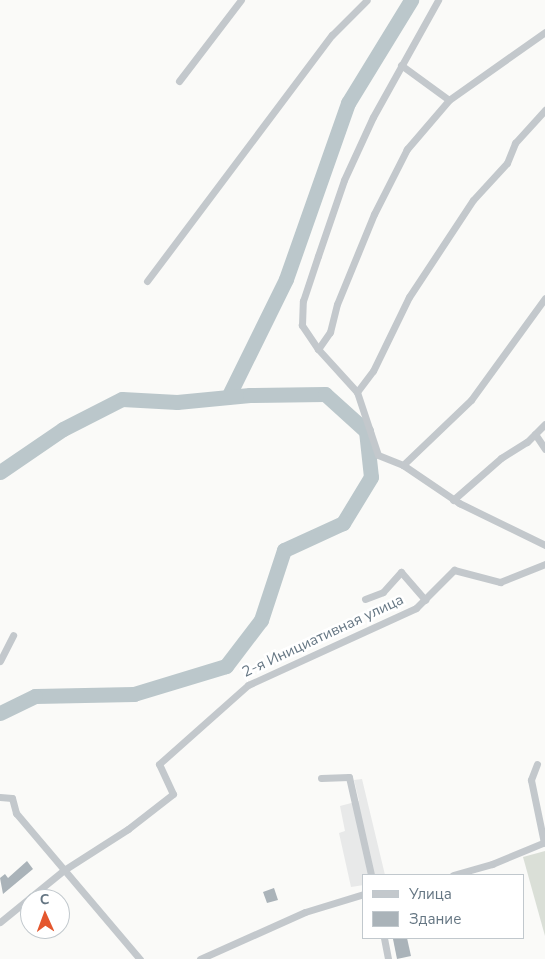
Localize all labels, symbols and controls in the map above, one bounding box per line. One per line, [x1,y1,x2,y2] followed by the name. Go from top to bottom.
[239,591,407,681] street label: 2-я Инициативная улица
[362,874,525,939] legend
[409,884,452,904] text: Улица
[20,889,70,939] north arrow
[39,890,50,909] text: С
[409,909,461,929] text: Здание

